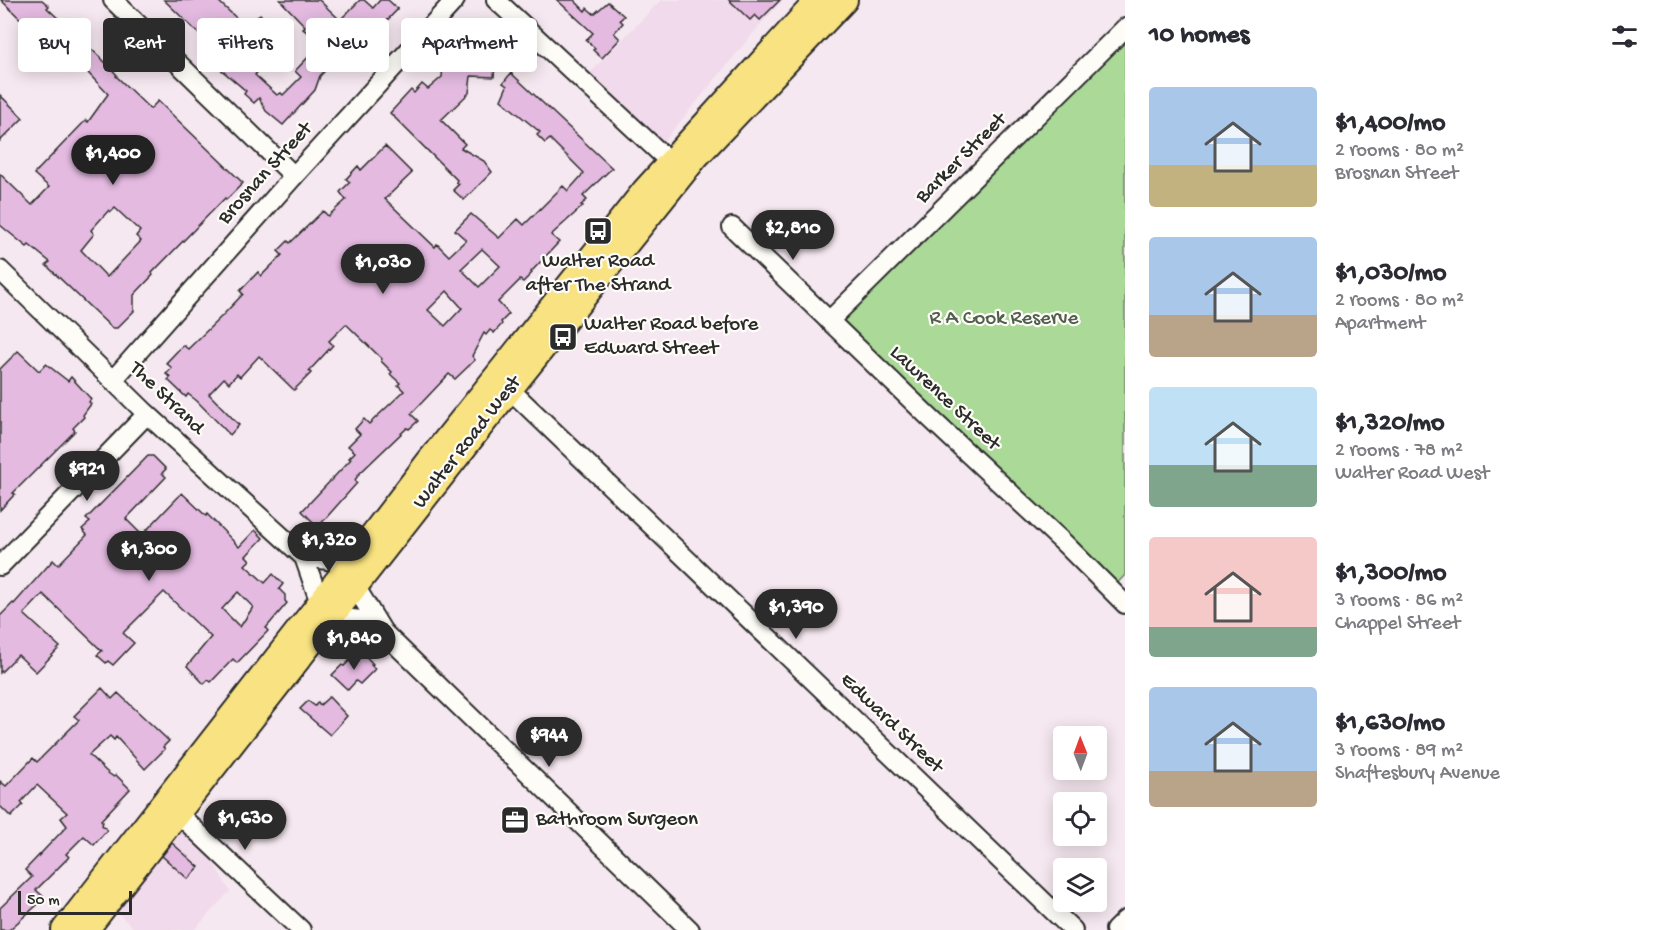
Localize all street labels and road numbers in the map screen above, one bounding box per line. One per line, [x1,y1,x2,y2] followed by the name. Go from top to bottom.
[911,107,1014,210] street label: Barker Street
[213,116,320,231] street label: Brosnan Street
[883,341,1007,458] street label: Lawrence Street
[122,356,210,442] street label: The Strand
[408,370,529,514] street label: Walter Road West
[834,668,950,781] street label: Edward Street

